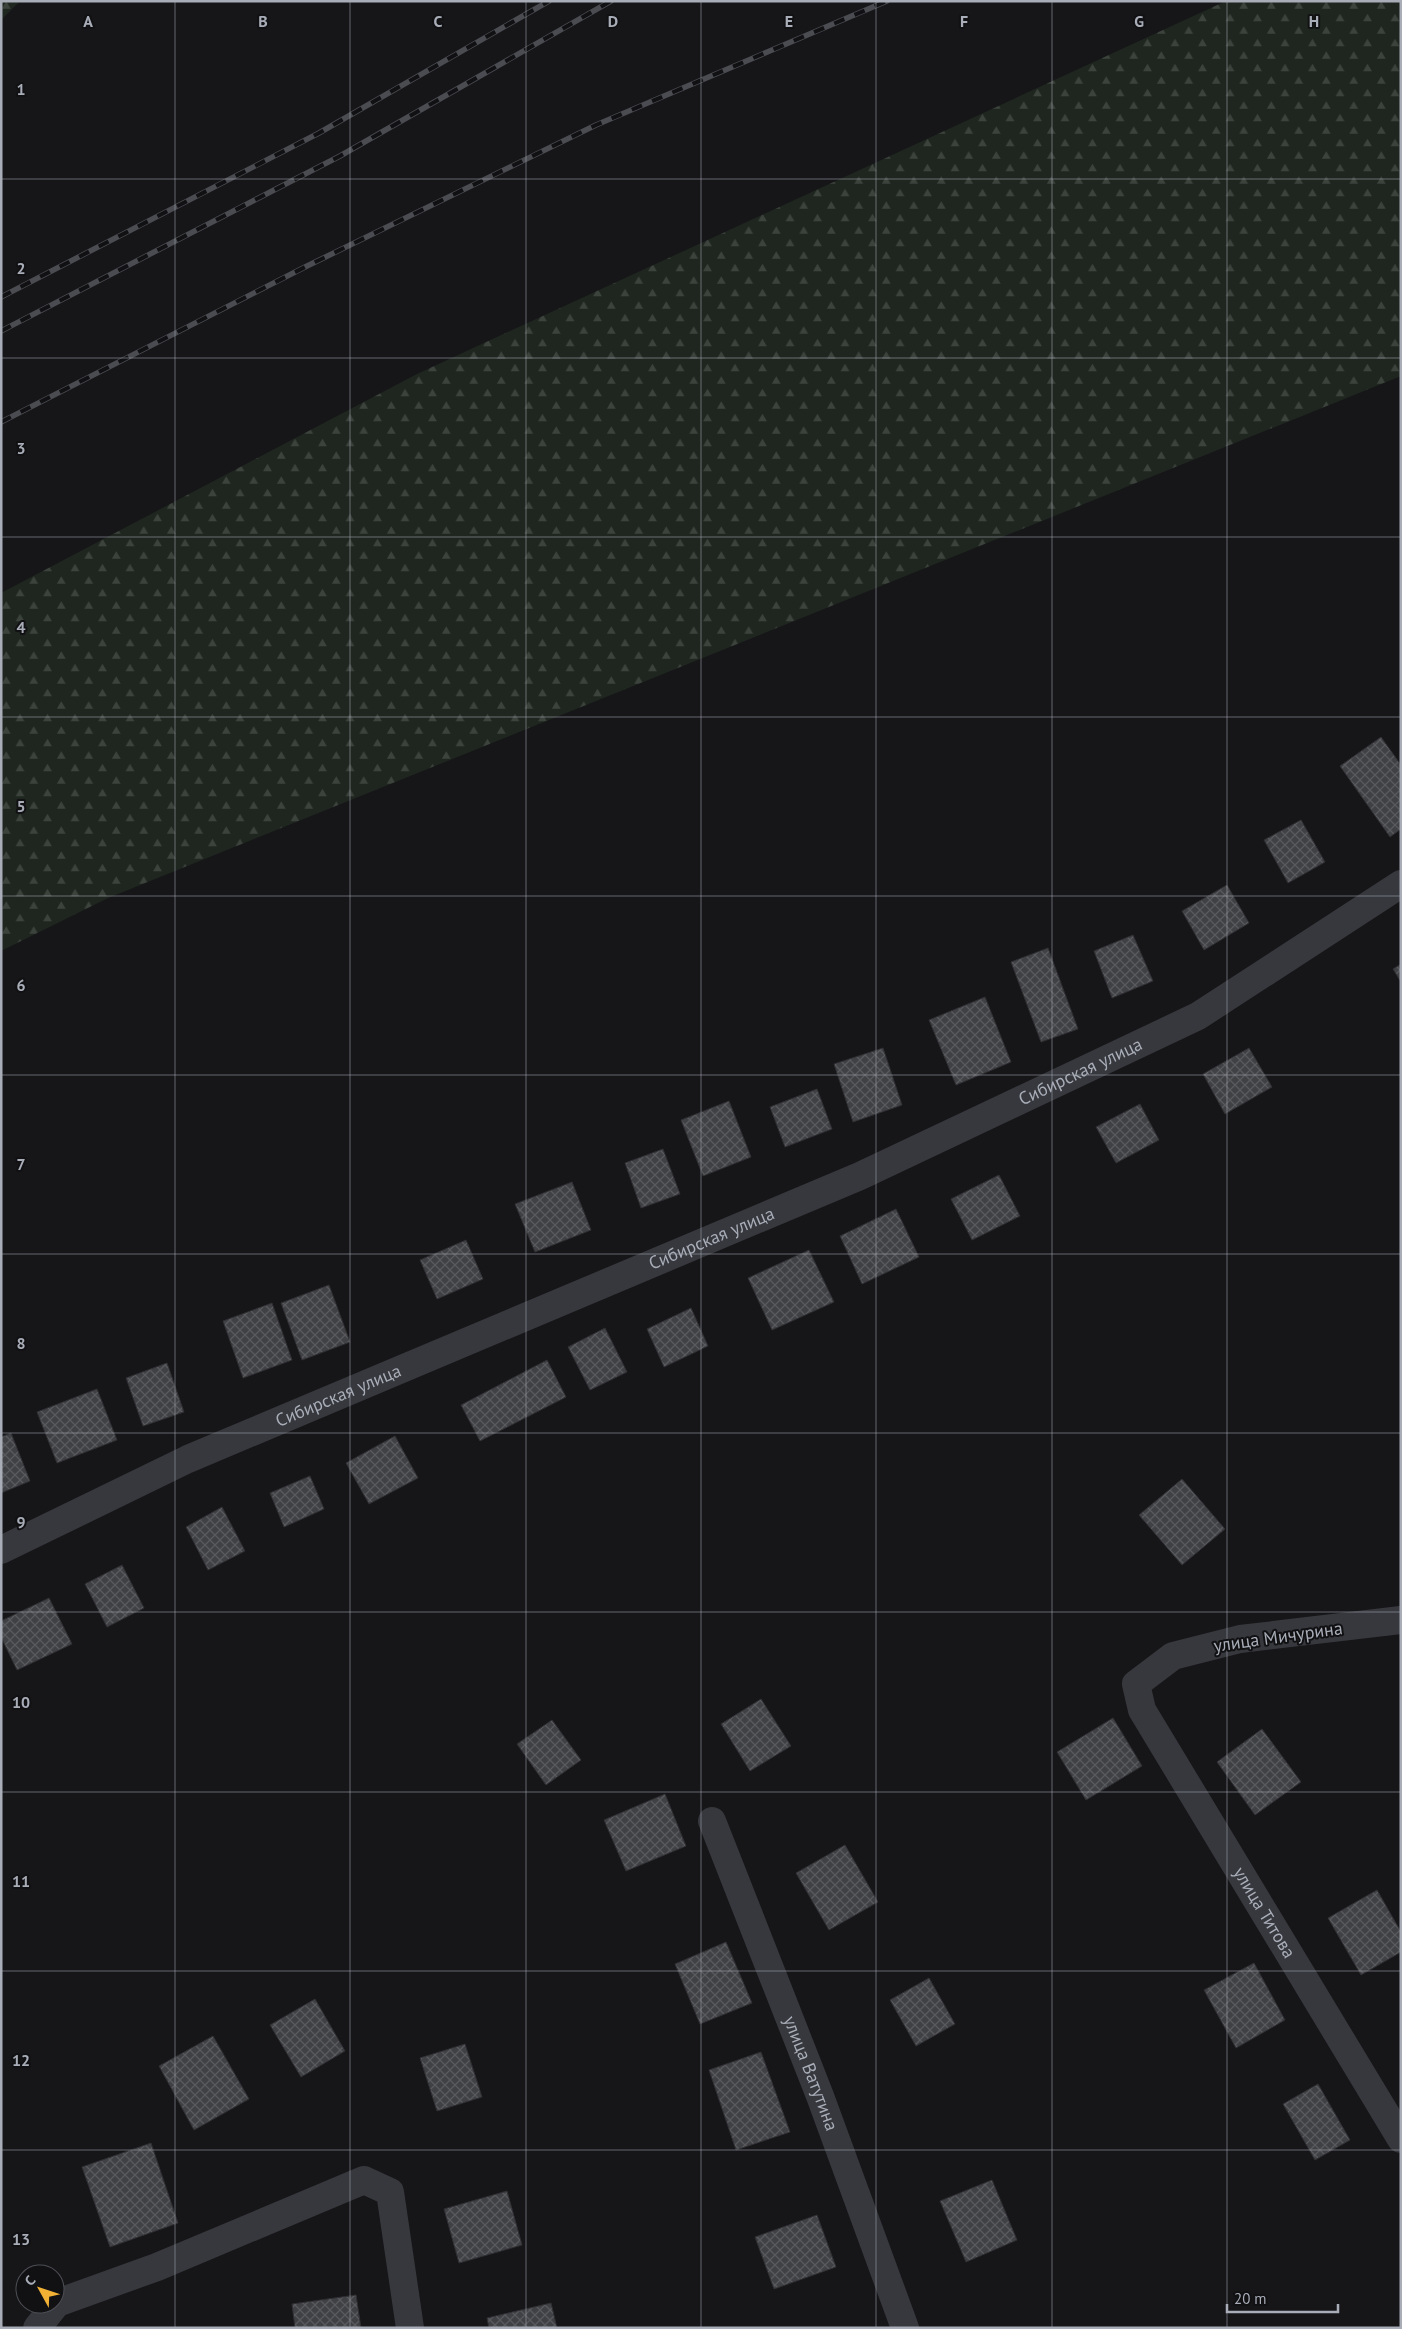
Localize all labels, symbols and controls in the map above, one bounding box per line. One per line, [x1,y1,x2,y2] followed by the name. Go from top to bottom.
[83,11,93,31] text: A
[258,11,268,31] text: B
[434,11,443,31] text: C
[608,11,618,31] text: D
[785,11,793,31] text: E
[960,11,968,31] text: F
[1134,11,1144,31] text: G
[1309,11,1319,31] text: H
[16,79,26,99] text: 1
[16,258,26,278] text: 2
[16,438,26,458] text: 3
[16,617,26,637] text: 4
[16,796,26,816] text: 5
[16,975,26,995] text: 6
[1015,1032,1146,1110] street label: Сибирская улица
[16,1154,26,1174] text: 7
[645,1201,778,1275] street label: Сибирская улица
[16,1333,26,1353] text: 8
[272,1359,404,1432] street label: Сибирская улица
[16,1512,26,1532] text: 9
[1212,1616,1344,1657] street label: улица Мичурина
[12,1692,30,1712] text: 10
[1228,1863,1301,1962] street label: улица Титова
[12,1871,30,1891] text: 11
[779,2012,844,2134] street label: улица Ватутина
[12,2050,30,2070] text: 12
[12,2229,30,2249] text: 13
[15,2264,65,2314] north arrow
[21,2272,40,2289] text: С
[1227,2282,1338,2314] scale bar
[1234,2289,1267,2308] text: 20 m

